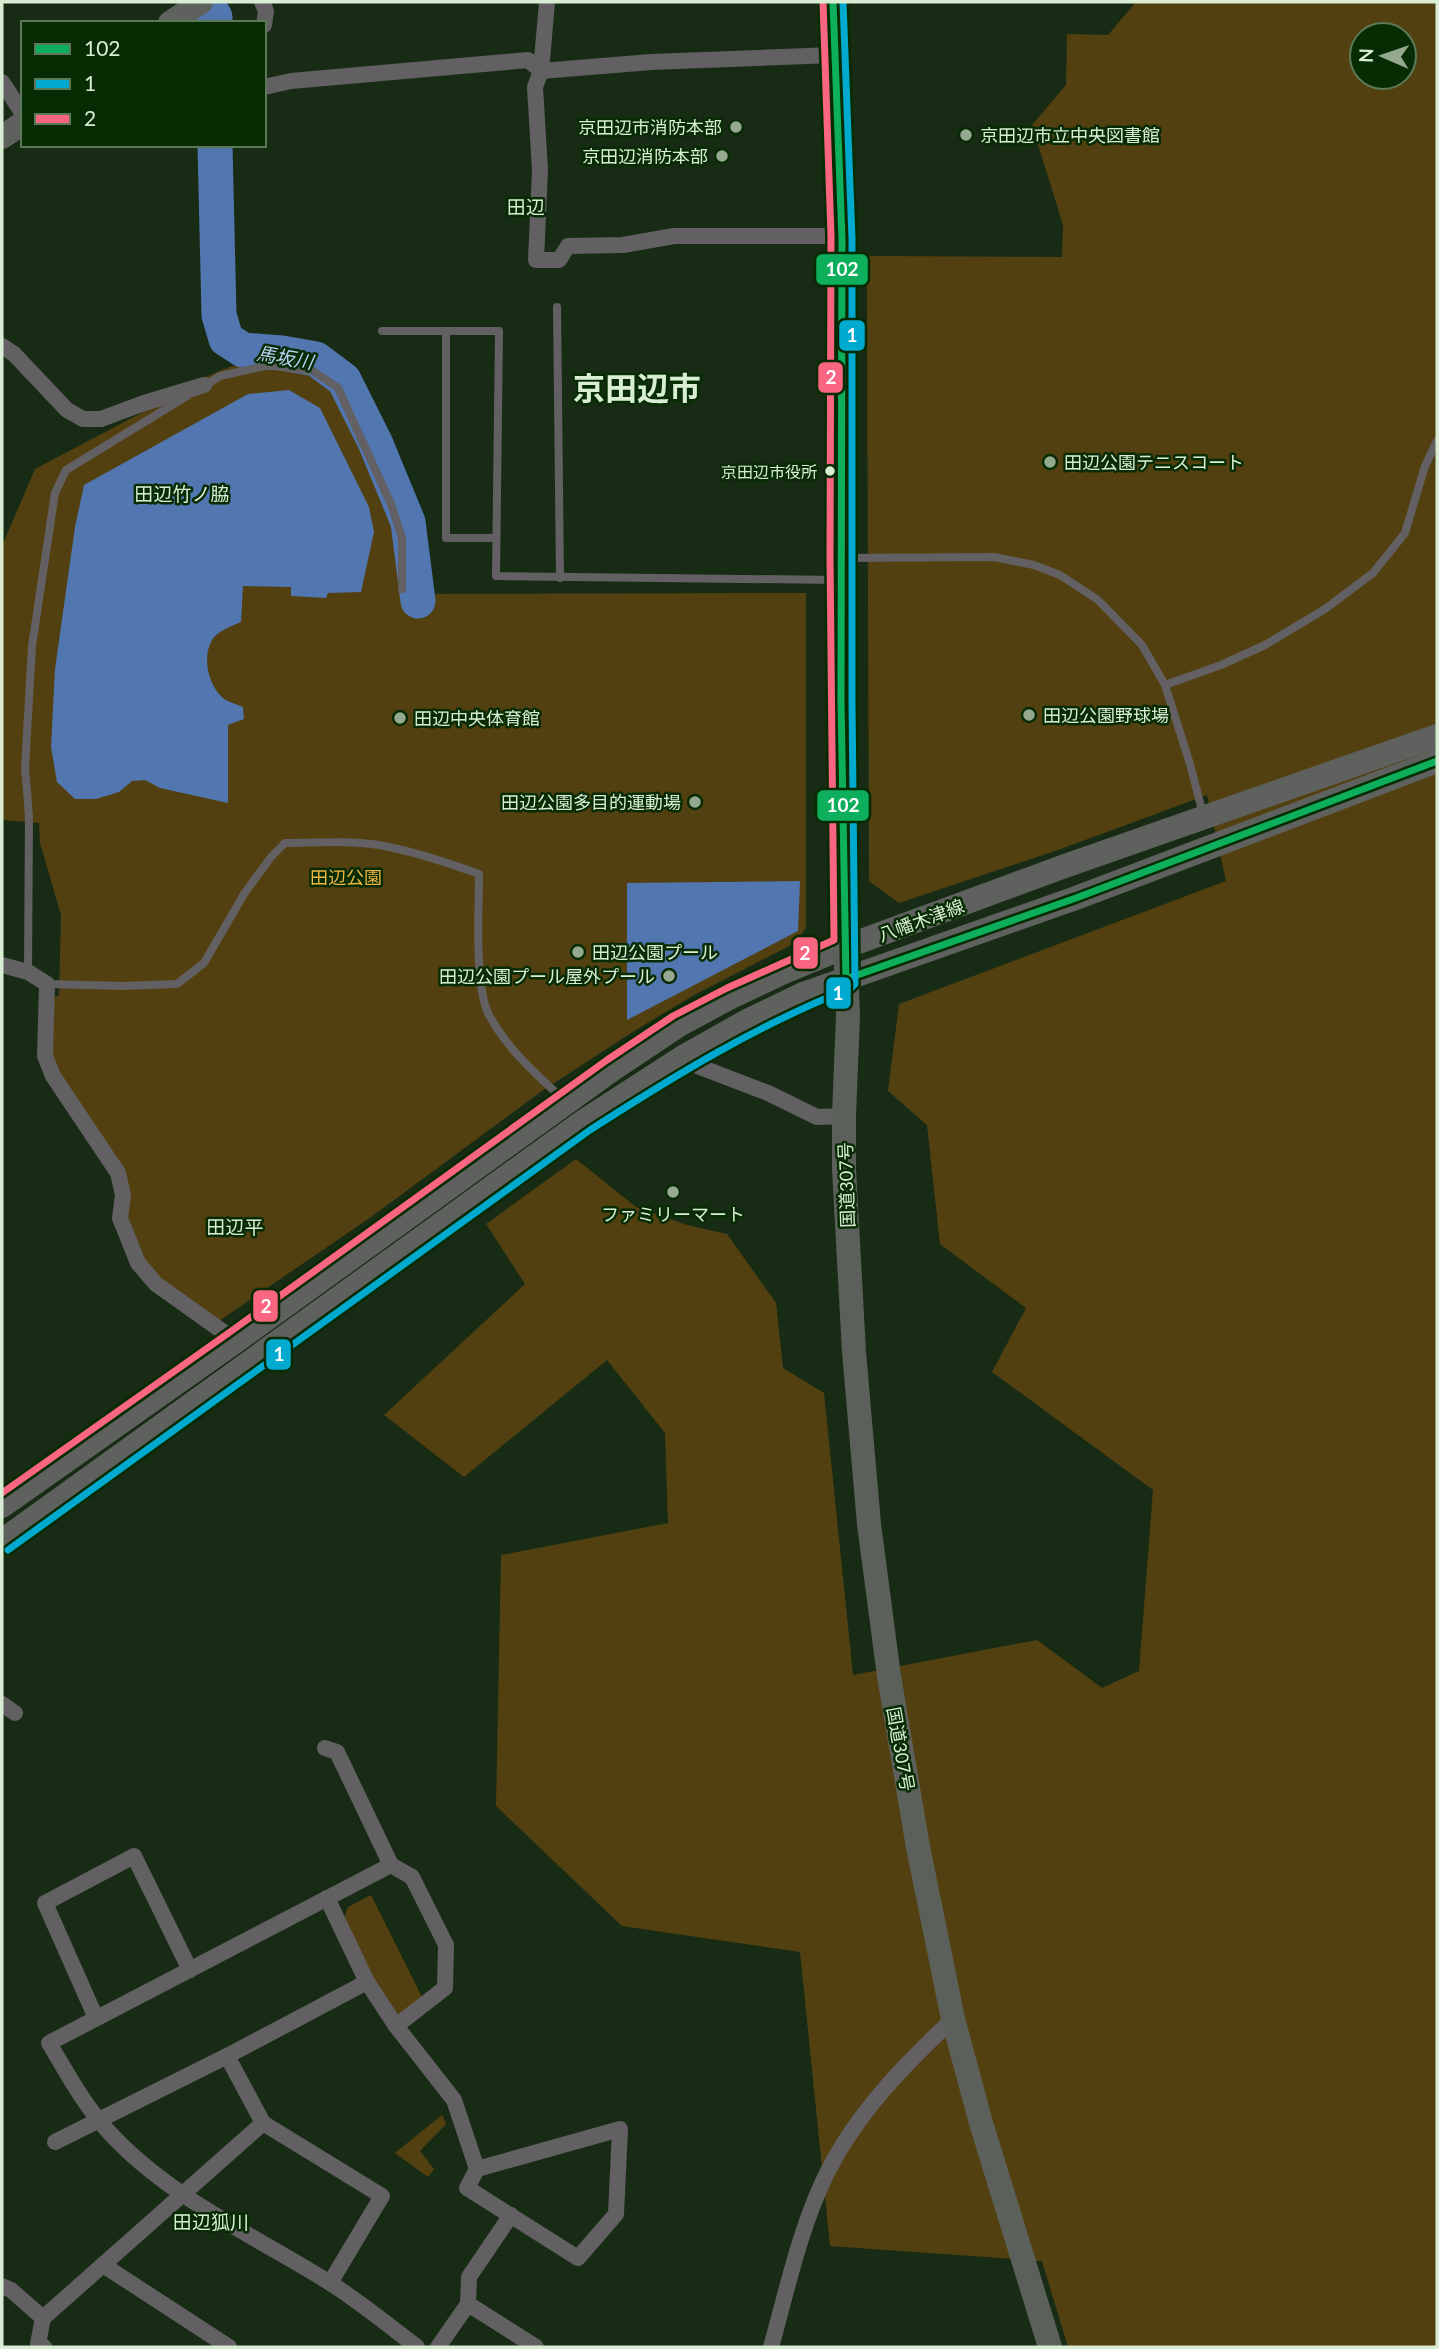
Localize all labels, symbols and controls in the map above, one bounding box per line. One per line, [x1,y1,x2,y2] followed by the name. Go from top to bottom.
[21,21,266,147] legend
[1348,21,1418,91] north arrow
[84,35,121,60] text: 102
[1354,48,1377,63] text: N
[84,70,96,95] text: 1
[84,105,96,130] text: 2
[578,116,722,138] place label: 京田辺市消防本部
[728,119,744,135] marker: 京田辺市消防本部
[980,124,1160,146] place label: 京田辺市立中央図書館
[958,127,974,143] marker: 京田辺市立中央図書館
[582,145,708,167] place label: 京田辺消防本部
[714,148,730,164] marker: 京田辺消防本部
[507,195,545,218] district label: 田辺
[815,253,869,286] line badge: 102
[825,257,859,280] text: 102
[838,319,866,352] line badge: 1
[846,323,858,346] text: 1
[255,341,317,374] water label: 馬坂川
[817,361,844,394] line badge: 2
[825,365,837,388] text: 2
[573,368,701,407] district label: 京田辺市
[1064,451,1244,473] place label: 田辺公園テニスコート
[1042,454,1058,470] marker: 田辺公園テニスコート
[721,462,817,481] place label: 京田辺市役所
[823,464,837,478] marker: 京田辺市役所
[134,482,230,505] district label: 田辺竹ノ脇
[1043,704,1169,726] place label: 田辺公園野球場
[414,707,540,729] place label: 田辺中央体育館
[1021,707,1037,723] marker: 田辺公園野球場
[392,710,408,726] marker: 田辺中央体育館
[816,789,870,822] line badge: 102
[501,791,681,813] place label: 田辺公園多目的運動場
[826,793,860,816] text: 102
[687,794,703,810] marker: 田辺公園多目的運動場
[310,866,382,888] park label: 田辺公園
[875,894,967,946] street label: 八幡木津線
[792,936,819,970] line badge: 2
[592,941,718,963] place label: 田辺公園プール
[799,941,811,964] text: 2
[570,944,586,960] marker: 田辺公園プール
[439,965,655,987] place label: 田辺公園プール屋外プール
[661,968,677,984] marker: 田辺公園プール屋外プール
[825,976,852,1010] line badge: 1
[832,981,844,1004] text: 1
[834,1142,858,1228] street label: 国道307号
[665,1184,681,1200] marker: ファミリーマート
[601,1203,745,1225] place label: ファミリーマート
[206,1215,264,1238] district label: 田辺平
[252,1289,279,1323] line badge: 2
[260,1294,272,1317] text: 2
[265,1338,292,1371] line badge: 1
[273,1342,285,1365] text: 1
[883,1705,919,1793] street label: 国道307号
[173,2210,249,2233] district label: 田辺狐川

